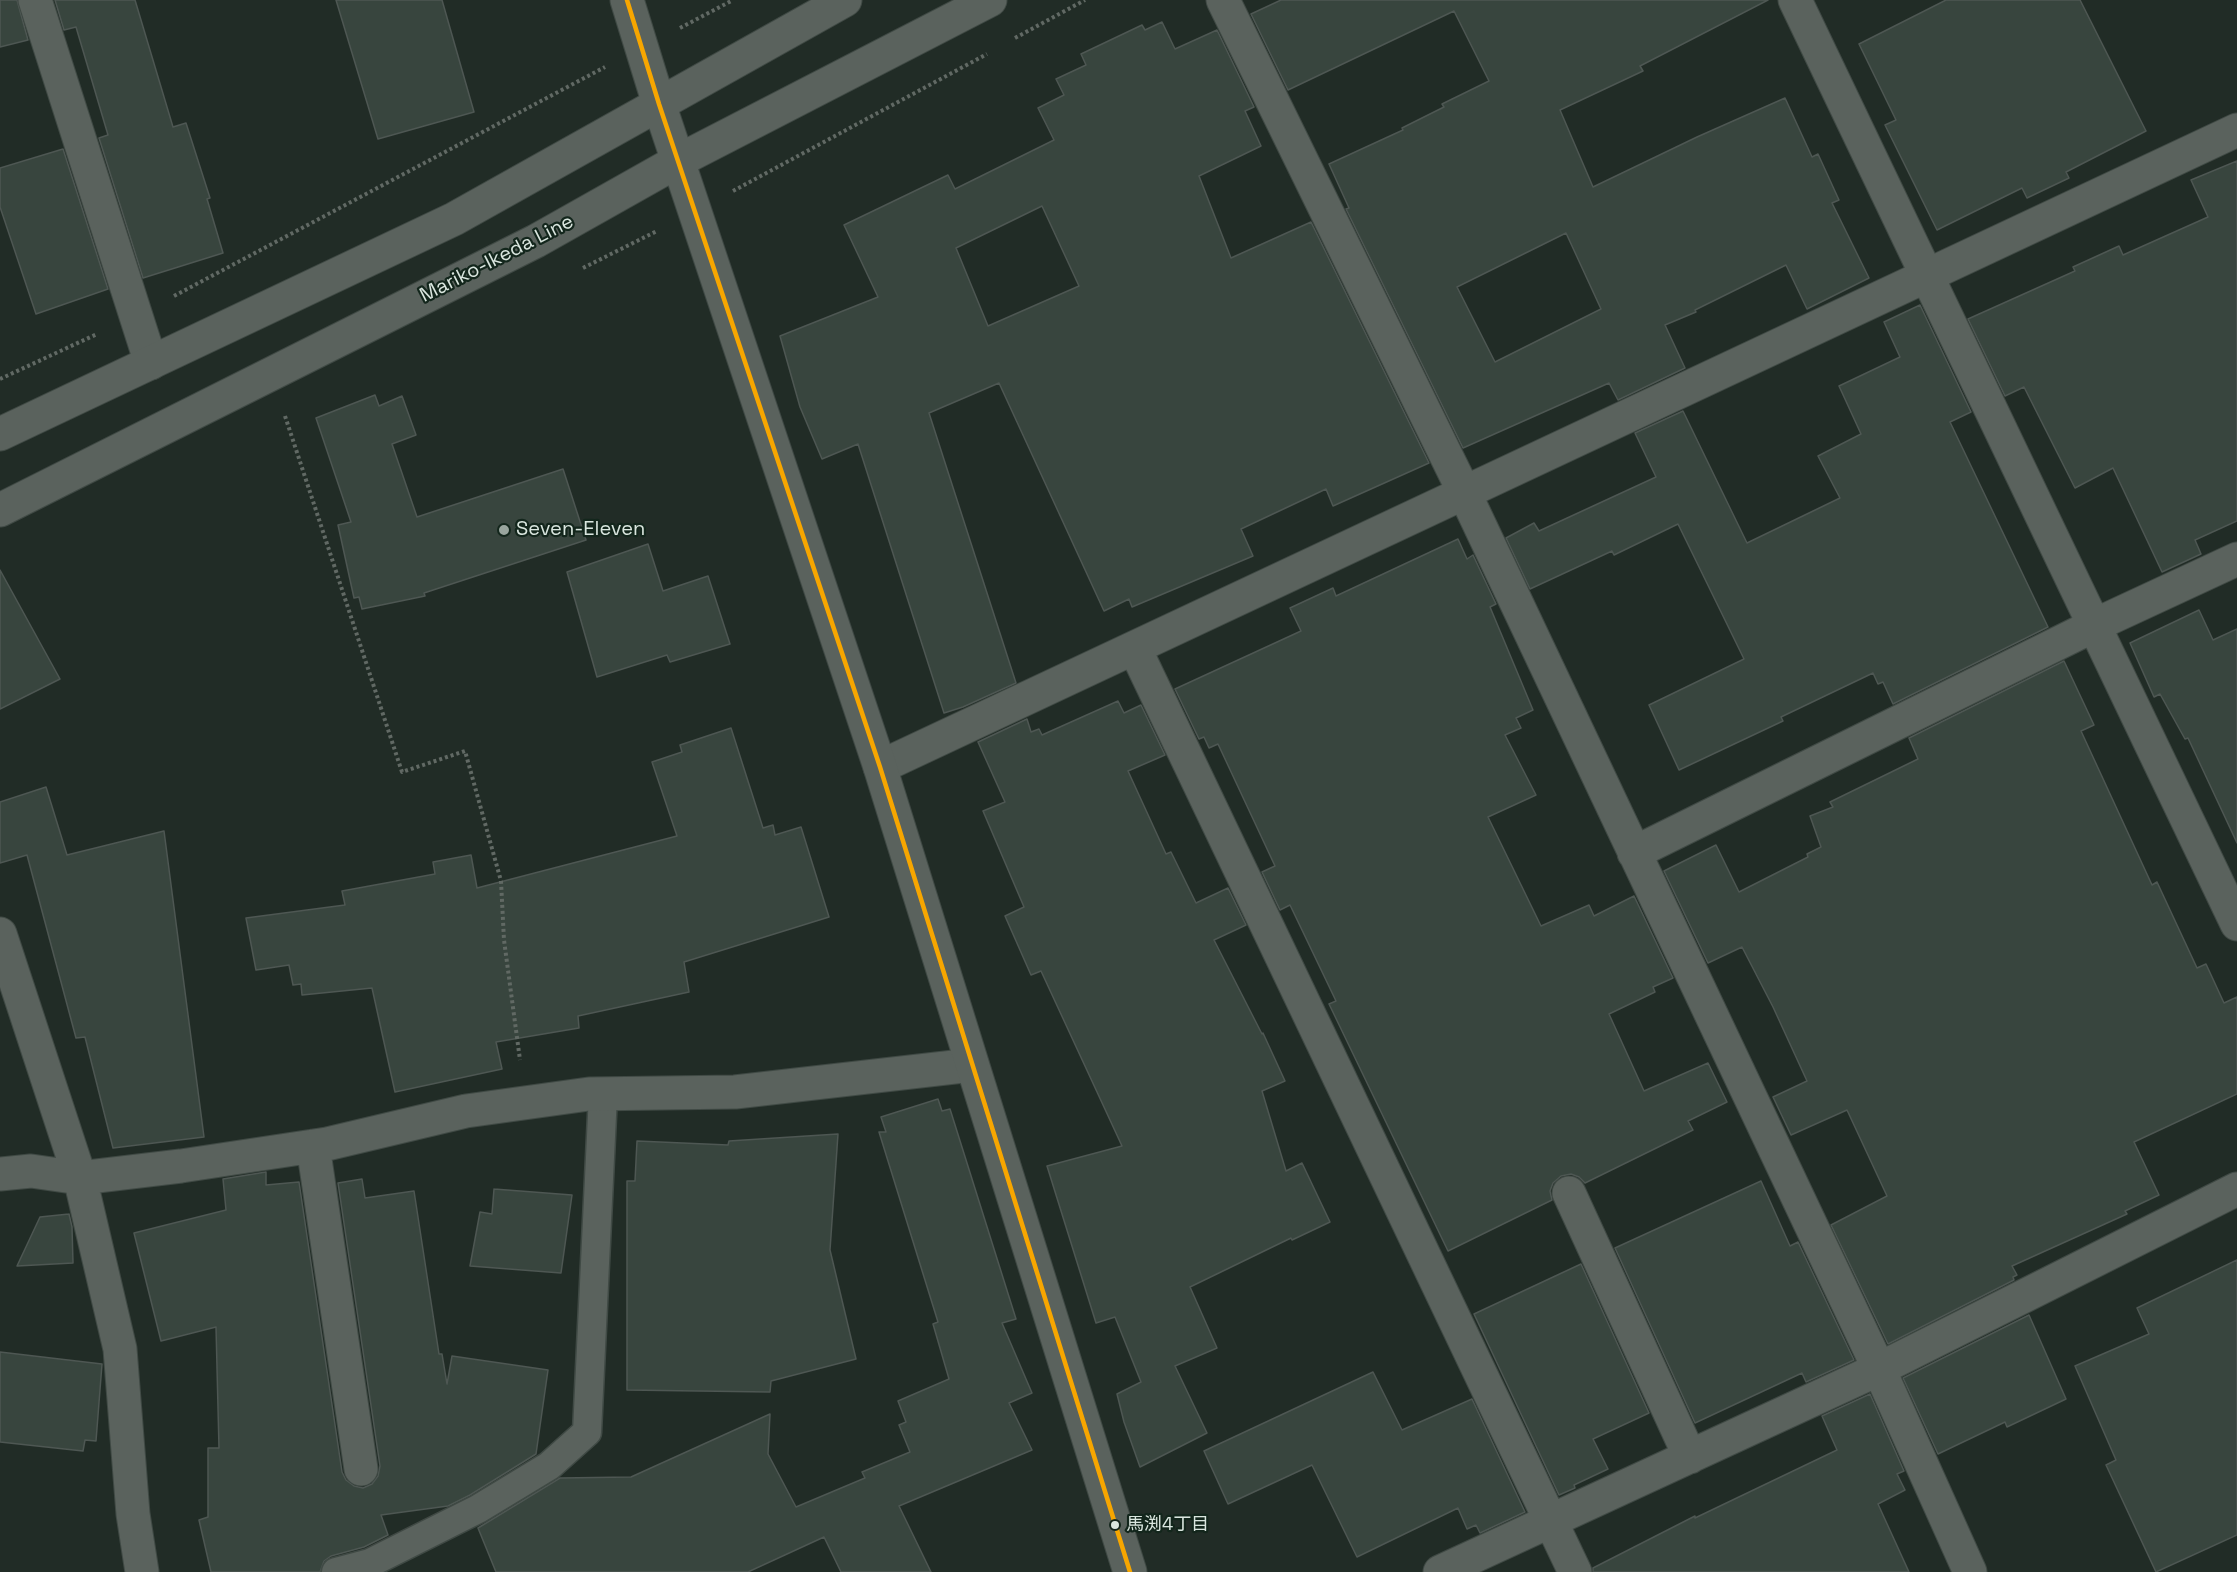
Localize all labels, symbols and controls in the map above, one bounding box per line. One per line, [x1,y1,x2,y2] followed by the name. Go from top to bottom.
[416,210,578,308] street label: Mariko-Ikeda Line
[516,518,645,542] place label: Seven-Eleven
[497,523,511,537] marker: Seven-Eleven
[1126,1514,1209,1536] place label: 馬渕4丁目
[1109,1519,1121,1531] marker: 馬渕4丁目

